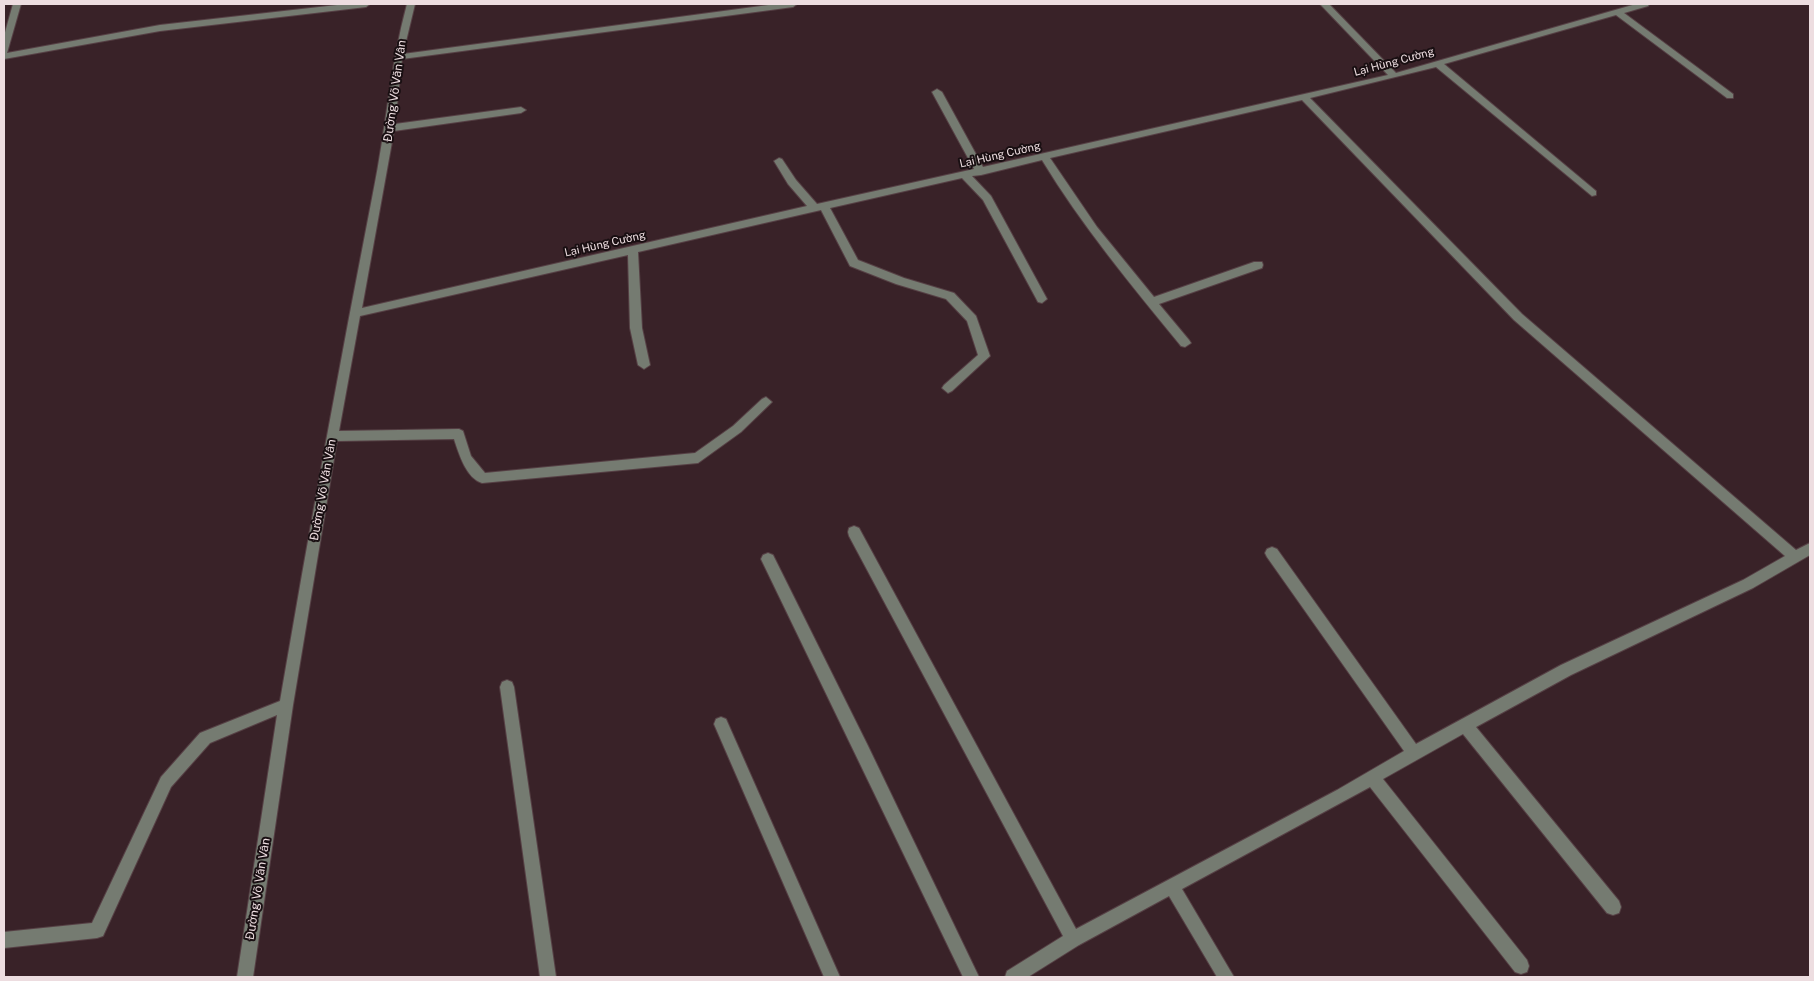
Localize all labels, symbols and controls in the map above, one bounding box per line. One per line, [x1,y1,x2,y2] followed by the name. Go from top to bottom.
[381,39,409,143] street label: Đường Võ Văn Vân
[1352,45,1436,79] street label: Lại Hùng Cường
[958,139,1042,171] street label: Lại Hùng Cường
[563,228,647,260] street label: Lại Hùng Cường
[307,438,339,542] street label: Đường Võ Văn Vân
[243,837,273,941] street label: Đường Võ Văn Vân

